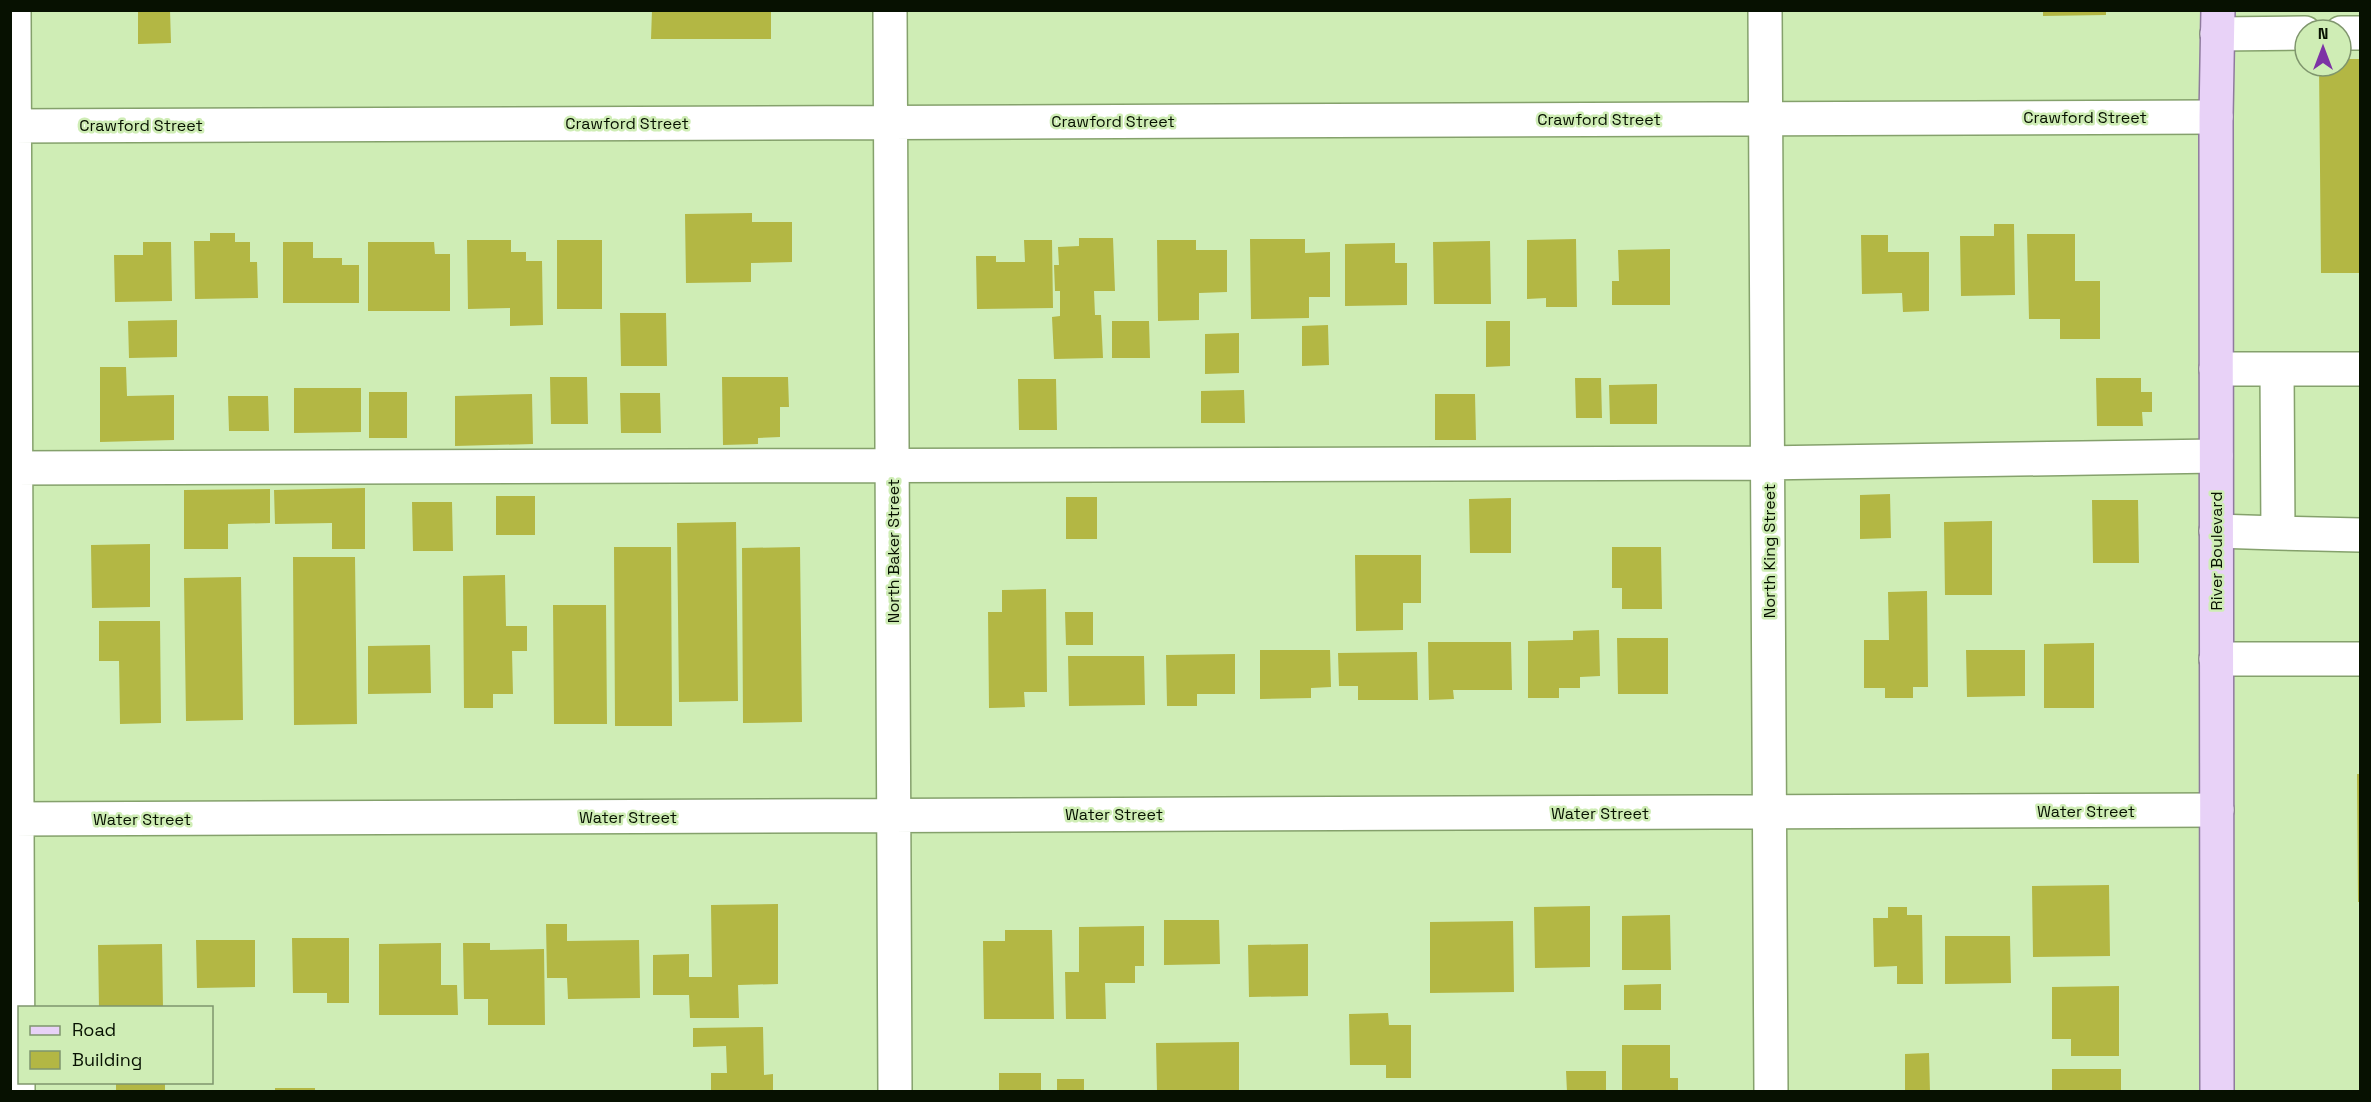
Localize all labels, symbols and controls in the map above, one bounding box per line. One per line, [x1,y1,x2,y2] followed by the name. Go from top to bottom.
[2293,18,2353,78] north arrow
[2318,23,2328,44] text: N
[2023,107,2147,128] street label: Crawford Street
[1537,109,1661,130] street label: Crawford Street
[1051,111,1175,132] street label: Crawford Street
[565,113,689,134] street label: Crawford Street
[79,115,203,136] street label: Crawford Street
[883,479,904,623] street label: North Baker Street
[1759,484,1780,618] street label: North King Street
[2206,492,2227,610] street label: River Boulevard
[2037,801,2135,822] street label: Water Street
[1551,803,1649,824] street label: Water Street
[1065,804,1163,825] street label: Water Street
[579,807,677,828] street label: Water Street
[93,809,191,830] street label: Water Street
[18,1006,213,1084] legend
[72,1018,116,1041] text: Road
[72,1048,142,1071] text: Building

